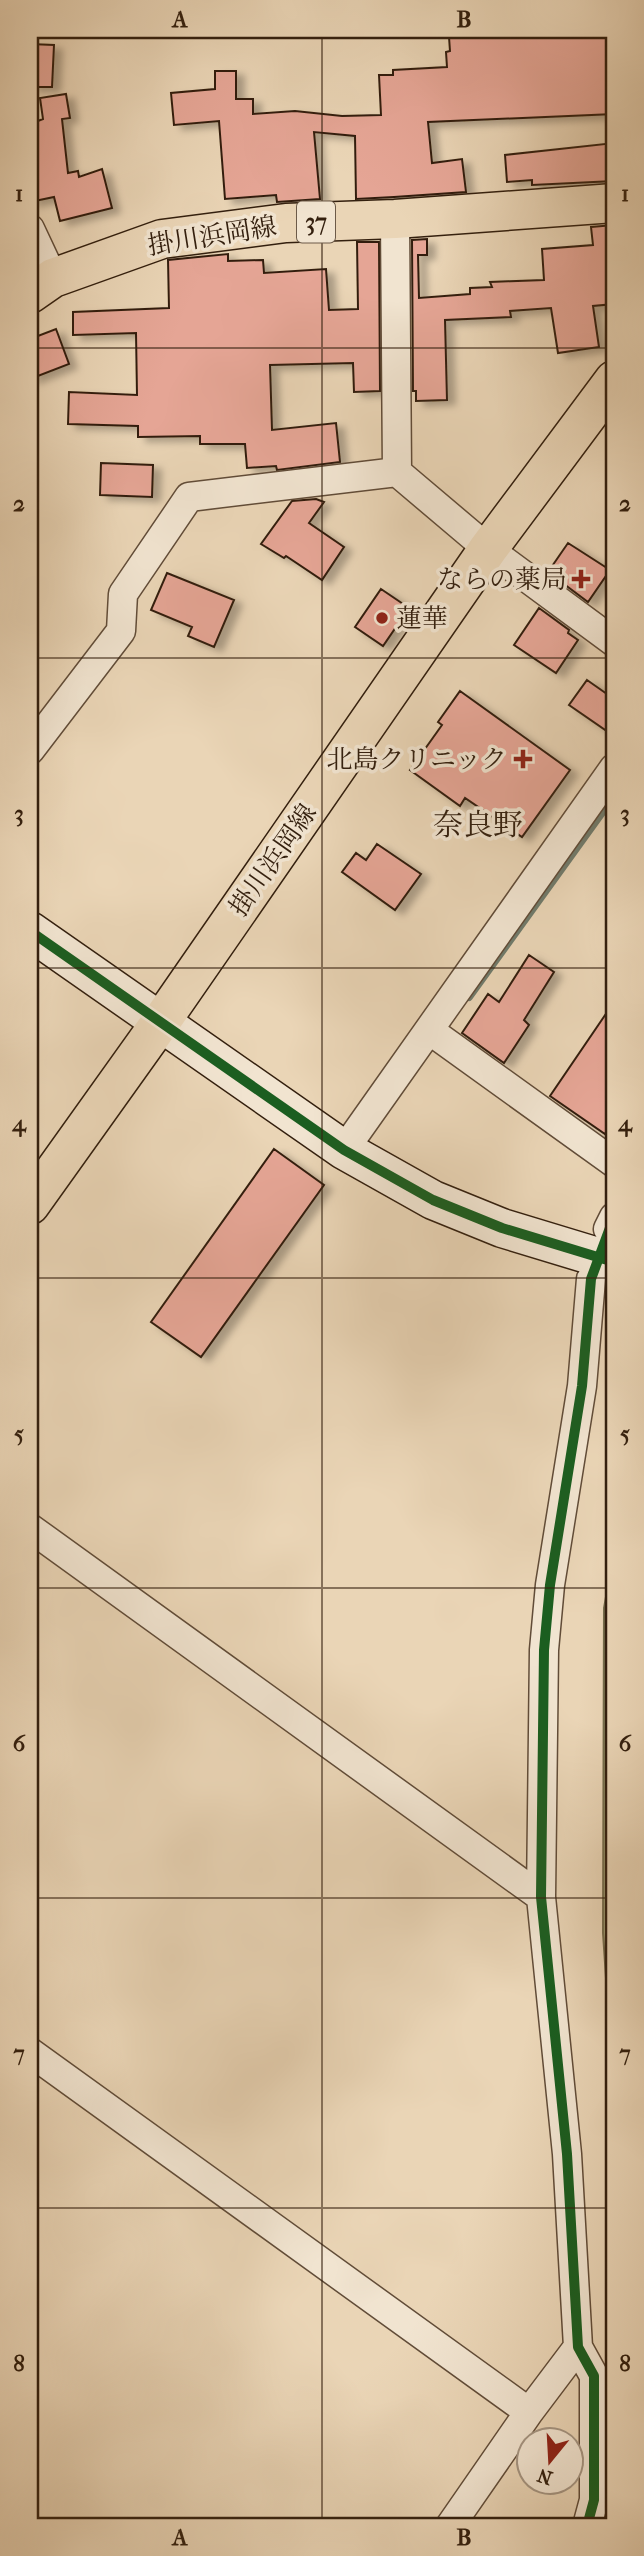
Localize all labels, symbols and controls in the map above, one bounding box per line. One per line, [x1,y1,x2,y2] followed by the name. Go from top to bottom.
[171,6,189,33] text: A
[457,6,472,33] text: B
[15,180,23,207] text: 1
[621,180,629,207] text: 1
[297,202,335,243] road number: 37
[145,211,279,261] street label: 掛川浜岡線
[13,490,25,517] text: 2
[619,490,631,517] text: 2
[437,564,567,595] place label: ならの薬局
[573,571,589,587] marker: ならの薬局
[396,603,448,634] place label: 蓮華
[374,610,390,626] marker: 蓮華
[327,744,507,775] place label: 北島クリニック
[513,749,533,769] marker: 北島クリニック
[223,798,323,922] street label: 掛川浜岡線
[14,800,24,827] text: 3
[620,800,630,827] text: 3
[433,808,523,843] district label: 奈良野
[11,1110,27,1137] text: 4
[617,1110,633,1137] text: 4
[14,1420,24,1447] text: 5
[620,1420,630,1447] text: 5
[13,1730,26,1757] text: 6
[619,1730,632,1757] text: 6
[12,2040,25,2067] text: 7
[618,2040,631,2067] text: 7
[13,2350,25,2377] text: 8
[619,2350,631,2377] text: 8
[514,2426,584,2496] north arrow
[534,2463,555,2489] text: N
[171,2524,189,2551] text: A
[457,2524,472,2551] text: B

